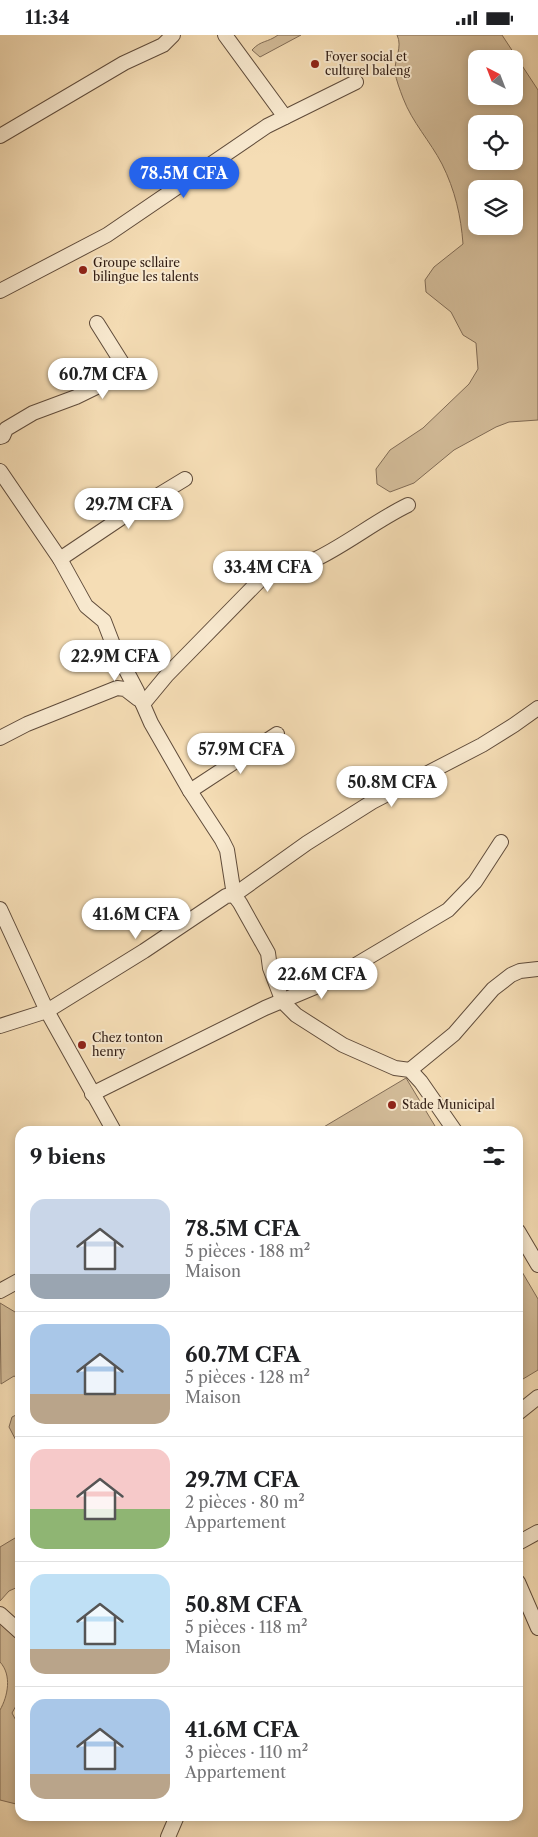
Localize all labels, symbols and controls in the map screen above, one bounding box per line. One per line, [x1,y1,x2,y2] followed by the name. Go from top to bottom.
[25,6,70,29] text: 11:34
[325,49,411,78] place label: Foyer social et culturel baleng
[468,50,522,105] north arrow
[468,50,523,235] map controls
[309,58,321,70] marker: Foyer social et culturel baleng
[468,115,523,170] button: locate
[127,156,241,199] pin: 78.5M CFA
[140,163,228,183] text: 78.5M CFA
[468,180,523,235] button: layers
[93,255,199,284] place label: Groupe scllaire bilingue les talents
[77,264,89,276] marker: Groupe scllaire bilingue les talents
[46,357,160,400] pin: 60.7M CFA
[59,364,147,384] text: 60.7M CFA
[72,487,186,530] pin: 29.7M CFA
[85,494,173,514] text: 29.7M CFA
[211,551,325,593] pin: 33.4M CFA
[224,557,312,577] text: 33.4M CFA
[58,639,172,682] pin: 22.9M CFA
[71,646,159,666] text: 22.9M CFA
[184,733,298,775] pin: 57.9M CFA
[198,739,284,759] text: 57.9M CFA
[335,765,449,808] pin: 50.8M CFA
[347,772,437,792] text: 50.8M CFA
[79,897,193,940] pin: 41.6M CFA
[93,904,179,924] text: 41.6M CFA
[265,957,379,1000] pin: 22.6M CFA
[277,964,367,984] text: 22.6M CFA
[92,1030,164,1059] place label: Chez tonton henry
[76,1039,88,1051] marker: Chez tonton henry
[402,1097,495,1112] place label: Stade Municipal
[386,1099,398,1111] marker: Stade Municipal
[480,1142,508,1170] icon: filters
[30,1144,106,1169] text: 9 biens
[185,1216,300,1241] text: 78.5M CFA
[70,1219,130,1279] icon: home
[185,1241,310,1261] text: 5 pièces · 188 m²
[185,1261,241,1281] text: Maison
[185,1342,301,1367] text: 60.7M CFA
[70,1344,130,1404] icon: home
[185,1367,310,1387] text: 5 pièces · 128 m²
[185,1387,241,1407] text: Maison
[185,1467,299,1492] text: 29.7M CFA
[70,1469,130,1529] icon: home
[185,1492,305,1512] text: 2 pièces · 80 m²
[185,1512,286,1532] text: Appartement
[185,1592,302,1617] text: 50.8M CFA
[70,1594,130,1654] icon: home
[185,1617,308,1637] text: 5 pièces · 118 m²
[185,1637,241,1657] text: Maison
[185,1717,299,1742] text: 41.6M CFA
[70,1719,130,1779] icon: home
[185,1742,308,1762] text: 3 pièces · 110 m²
[185,1762,286,1782] text: Appartement

